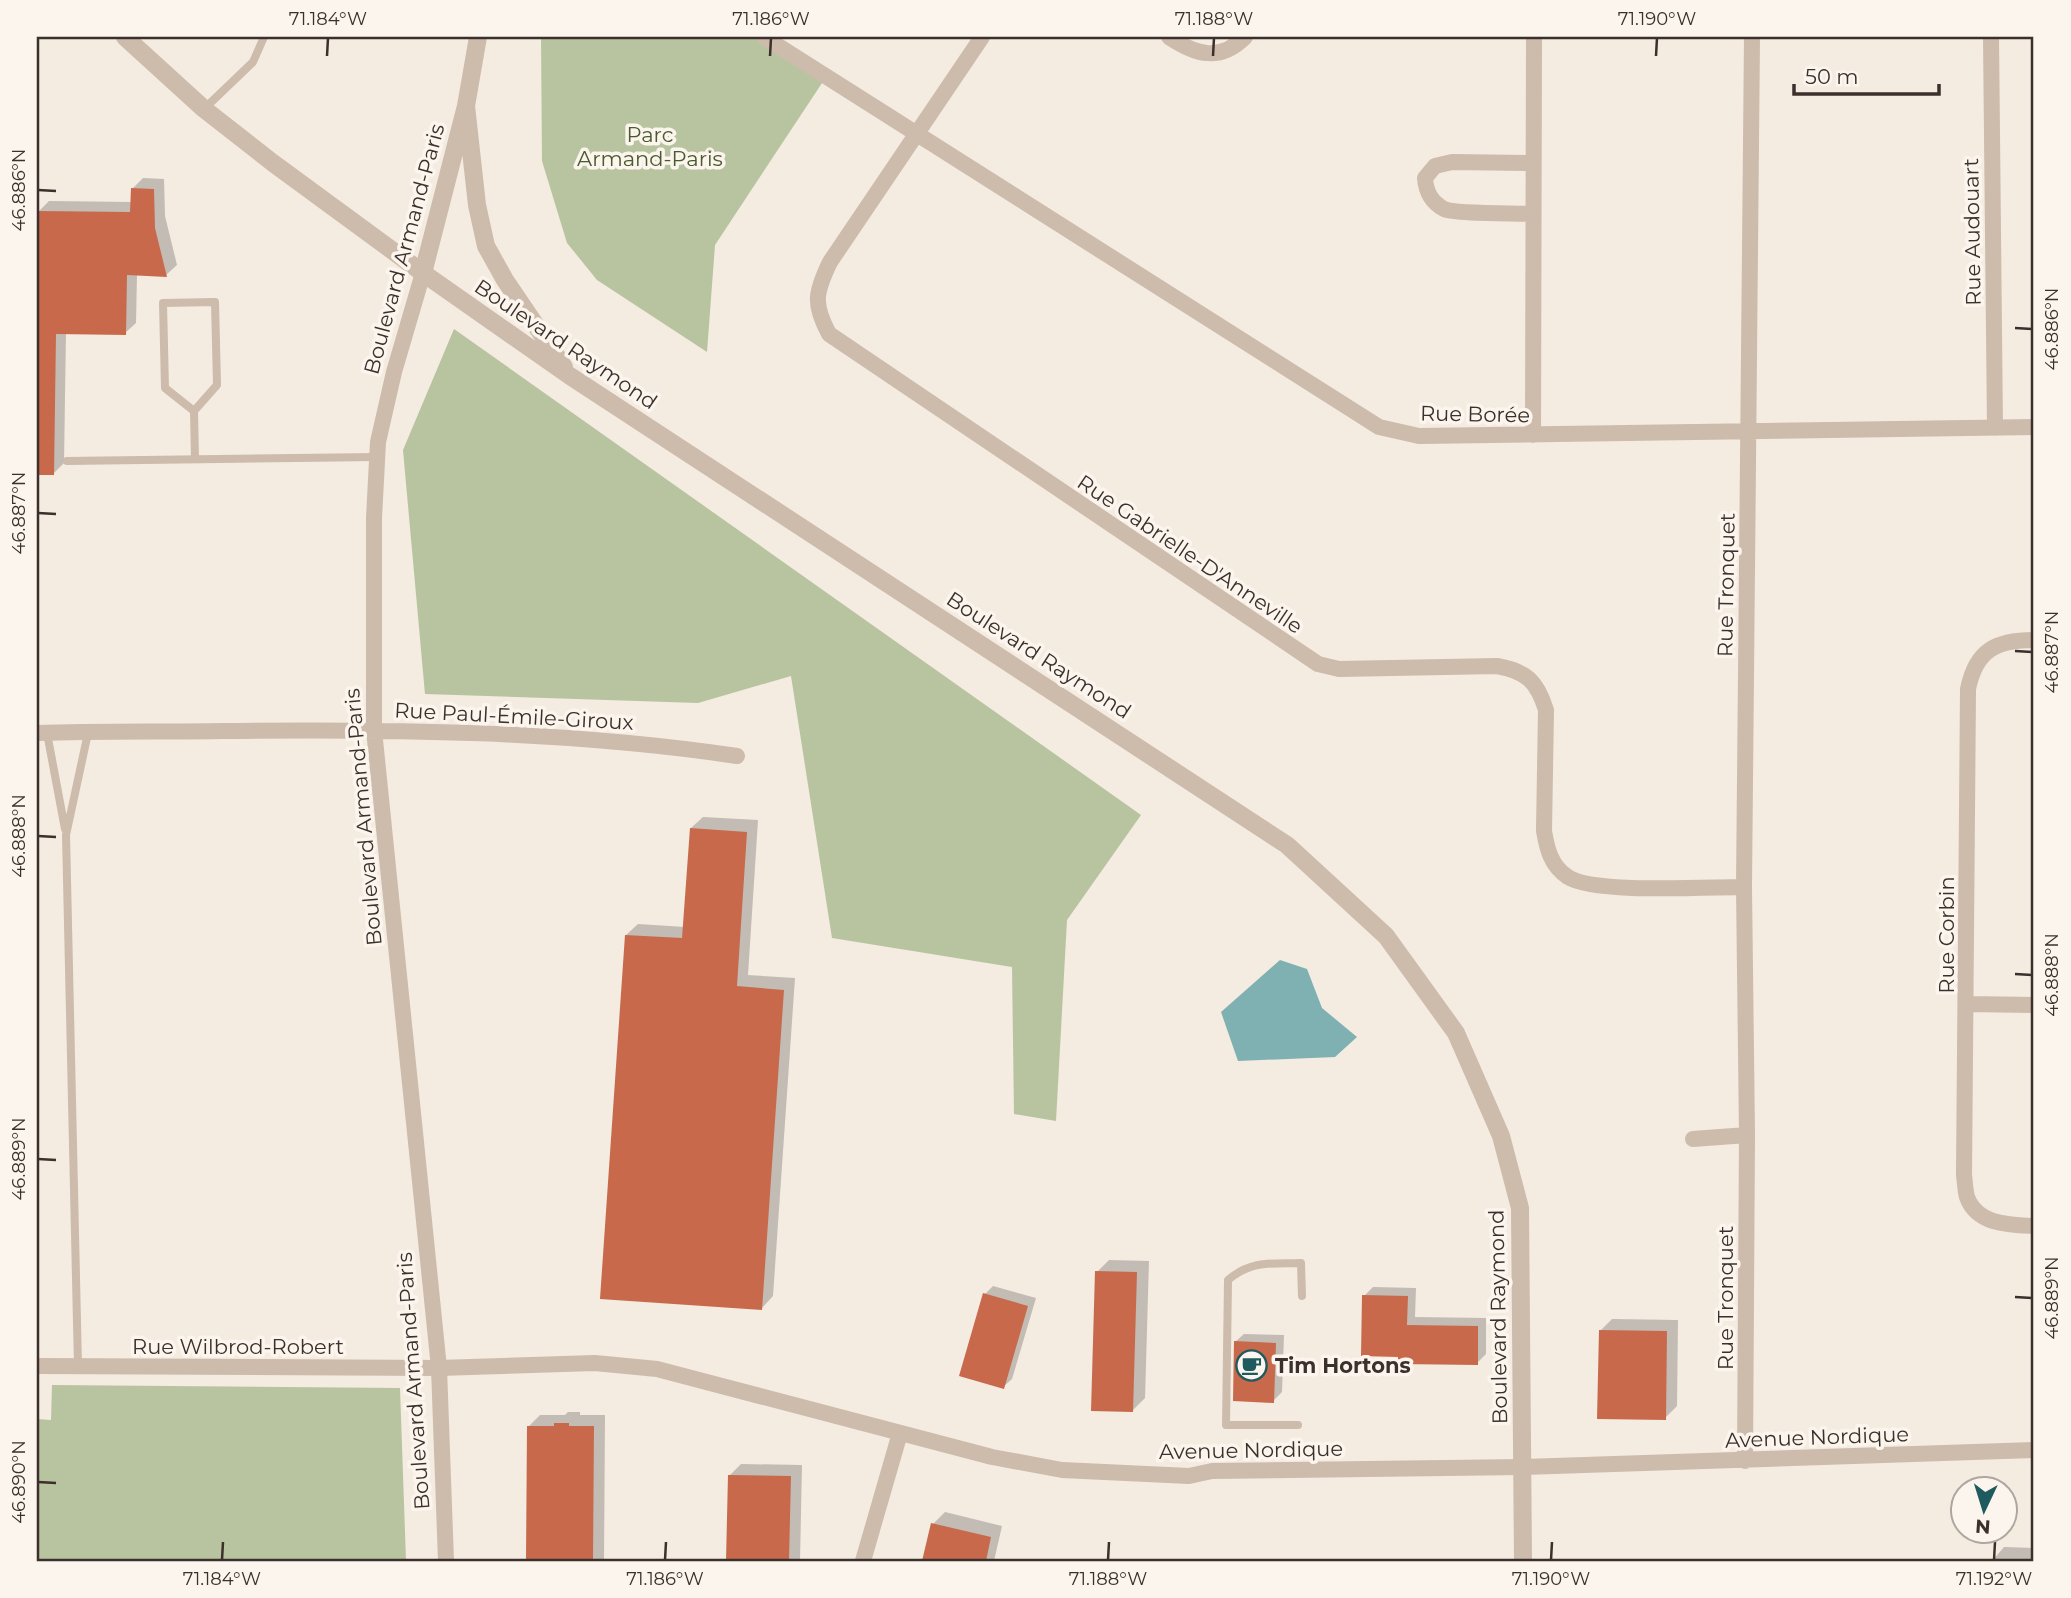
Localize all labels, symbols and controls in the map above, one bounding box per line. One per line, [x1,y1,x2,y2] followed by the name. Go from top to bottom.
[289,8,367,30] text: 71.184°W
[732,8,810,30] text: 71.186°W
[1175,8,1253,30] text: 71.188°W
[1618,8,1696,30] text: 71.190°W
[1794,52,1940,96] scale bar
[1805,64,1859,89] text: 50 m
[359,121,449,377] street label: Boulevard Armand-Paris
[577,122,723,171] park label: Parc Armand-Paris
[8,149,30,231] text: 46.886°N
[1958,158,1986,306] street label: Rue Audouart
[470,274,662,414] street label: Boulevard Raymond
[2041,288,2063,370] text: 46.886°N
[1420,401,1530,427] street label: Rue Borée
[1073,469,1307,639] street label: Rue Gabrielle-D'Anneville
[8,472,30,554] text: 46.887°N
[1712,513,1740,657] street label: Rue Tronquet
[942,586,1136,724] street label: Boulevard Raymond
[2041,611,2063,693] text: 46.887°N
[339,687,387,947] street label: Boulevard Armand-Paris
[394,697,634,735] street label: Rue Paul-Émile-Giroux
[8,794,30,878] text: 46.888°N
[1934,876,1959,994] street label: Rue Corbin
[2041,933,2063,1017] text: 46.888°N
[8,1117,30,1201] text: 46.889°N
[1484,1209,1512,1425] street label: Boulevard Raymond
[1713,1226,1738,1370] street label: Rue Tronquet
[392,1251,434,1511] street label: Boulevard Armand-Paris
[2041,1256,2063,1340] text: 46.889°N
[132,1334,344,1359] street label: Rue Wilbrod-Robert
[1235,1348,1269,1382] cafe icon: Tim Hortons
[1275,1353,1411,1378] place label: Tim Hortons
[1725,1421,1909,1453] street label: Avenue Nordique
[1159,1436,1343,1464] street label: Avenue Nordique
[8,1440,30,1524] text: 46.890°N
[1948,1476,2018,1546] north arrow
[1974,1514,1991,1538] text: N
[183,1568,261,1590] text: 71.184°W
[626,1568,704,1590] text: 71.186°W
[1069,1568,1147,1590] text: 71.188°W
[1512,1568,1590,1590] text: 71.190°W
[1956,1568,2032,1590] text: 71.192°W

